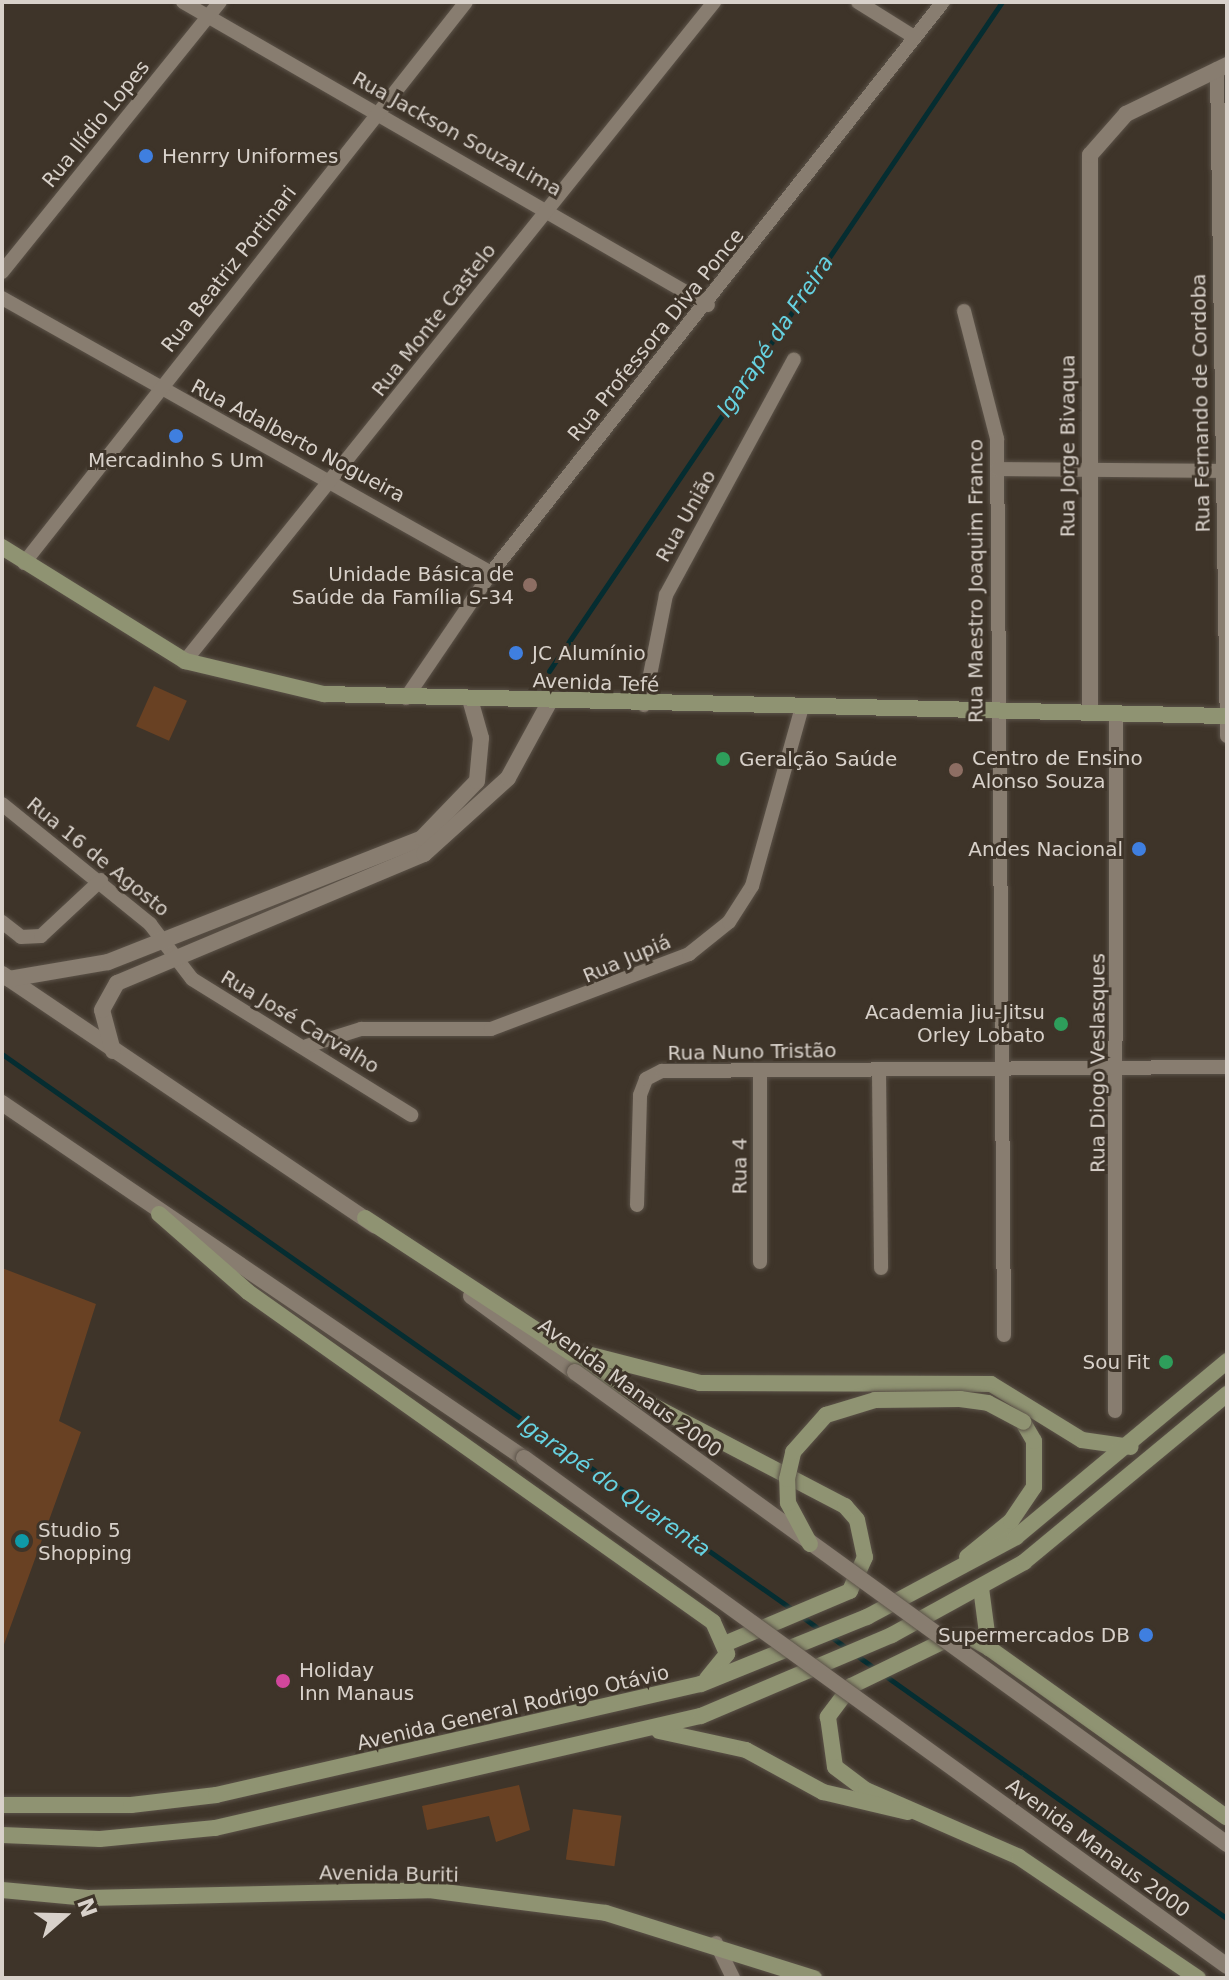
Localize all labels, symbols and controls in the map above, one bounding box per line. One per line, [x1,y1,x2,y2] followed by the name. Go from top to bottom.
[37,56,155,192] street label: Rua Ilídio Lopes
[348,66,566,202] street label: Rua Jackson SouzaLima
[162,144,339,168] place label: Henrry Uniformes
[137,147,155,165] marker: Henrry Uniformes
[156,181,302,357] street label: Rua Beatriz Portinari
[563,224,749,446] street label: Rua Professora Diva Ponce
[367,239,501,401] street label: Rua Monte Castelo
[711,250,839,422] water label: Igarapé da Freira
[1187,273,1215,533] street label: Rua Fernando de Cordoba
[1056,355,1080,537] street label: Rua Jorge Bivaqua
[187,374,409,508] street label: Rua Adalberto Nogueira
[167,427,185,445] marker: Mercadinho S Um
[964,439,988,723] street label: Rua Maestro Joaquim Franco
[88,448,264,472] place label: Mercadinho S Um
[651,466,721,566] street label: Rua União
[292,562,514,609] place label: Unidade Básica de Saúde da Família S-34
[521,576,539,594] marker: Unidade Básica de Saúde da Família S-34
[532,641,646,665] place label: JC Alumínio
[507,644,525,662] marker: JC Alumínio
[532,669,660,697] street label: Avenida Tefé
[972,746,1143,793] place label: Centro de Ensino Alonso Souza
[739,747,897,771] place label: Geralção Saúde
[714,750,732,768] marker: Geralção Saúde
[947,761,965,779] marker: Centro de Ensino Alonso Souza
[22,792,174,922] street label: Rua 16 de Agosto
[968,837,1123,861] place label: Andes Nacional
[1130,840,1148,858] marker: Andes Nacional
[579,930,675,988] street label: Rua Jupiá
[1086,953,1110,1173] street label: Rua Diogo Veslasques
[216,965,384,1079] street label: Rua José Carvalho
[865,1000,1045,1047] place label: Academia Jiu-Jitsu Orley Lobato
[1052,1015,1070,1033] marker: Academia Jiu-Jitsu Orley Lobato
[667,1039,837,1065] street label: Rua Nuno Tristão
[728,1137,752,1195] street label: Rua 4
[534,1313,726,1463] street label: Avenida Manaus 2000
[1083,1350,1150,1374] place label: Sou Fit
[1157,1353,1175,1371] marker: Sou Fit
[513,1410,715,1562] water label: Igarapé do Quarenta
[38,1518,132,1565] place label: Studio 5 Shopping
[13,1532,31,1550] marker: Studio 5 Shopping
[938,1623,1130,1647] place label: Supermercados DB
[1137,1626,1155,1644] marker: Supermercados DB
[299,1658,414,1705] place label: Holiday Inn Manaus
[354,1660,672,1756] street label: Avenida General Rodrigo Otávio
[274,1672,292,1690] marker: Holiday Inn Manaus
[1002,1773,1194,1923] street label: Avenida Manaus 2000
[319,1861,459,1887] street label: Avenida Buriti
[24,1876,104,1956] north arrow
[72,1895,102,1921] text: N

